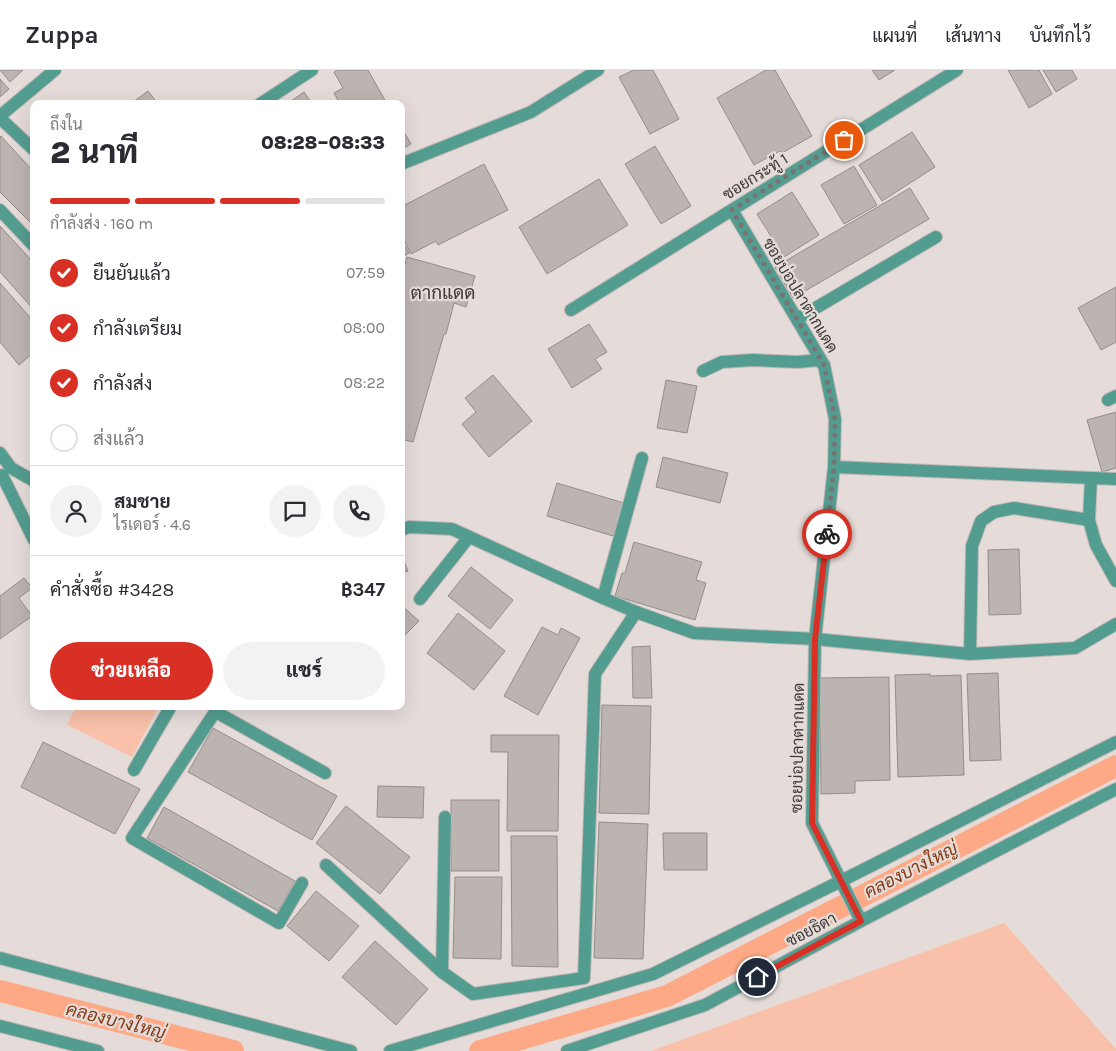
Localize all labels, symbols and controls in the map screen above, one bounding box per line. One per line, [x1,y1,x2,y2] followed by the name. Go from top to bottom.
[25,21,98,49] text: Zuppa
[872,25,917,47] text: แผนที่
[945,25,1001,47] text: เส้นทาง
[1029,25,1091,47] text: บันทึกไว้
[50,115,83,134] text: ถึงใน
[823,119,865,161] pin
[830,126,858,154] icon: bag
[261,132,385,154] text: 08:28–08:33
[50,134,138,171] text: 2 นาที
[719,148,793,206] street label: ซอยกระทู้ 1
[50,214,153,233] text: กำลังส่ง · 160 m
[759,234,843,356] street label: ซอยบ่อปลาตากแดด
[50,259,78,287] icon: check
[93,263,171,285] text: ยืนยันแล้ว
[346,263,385,282] text: 07:59
[410,282,476,304] district label: ตากแดด
[50,314,78,342] icon: check
[93,318,182,340] text: กำลังเตรียม
[343,318,385,337] text: 08:00
[50,369,78,397] icon: check
[93,373,152,395] text: กำลังส่ง
[343,373,385,392] text: 08:22
[93,428,144,450] text: ส่งแล้ว
[50,485,102,537] button: person
[269,485,321,537] button: chat
[333,485,385,537] button: phone
[114,491,171,513] text: สมชาย
[802,509,852,559] courier
[114,515,191,534] text: ไรเดอร์ · 4.6
[813,520,841,548] icon: bike
[50,579,174,601] text: คำสั่งซื้อ #3428
[341,579,385,601] text: ฿347
[50,642,213,700] button: ช่วยเหลือ
[223,642,385,700] button: แชร์
[786,683,808,813] street label: ซอยบ่อปลาตากแดด
[860,835,962,903] water label: คลองบางใหญ่
[783,908,840,951] street label: ซอยธิดา
[736,956,778,998] pin
[743,963,771,991] icon: home
[64,996,170,1044] water label: คลองบางใหญ่

